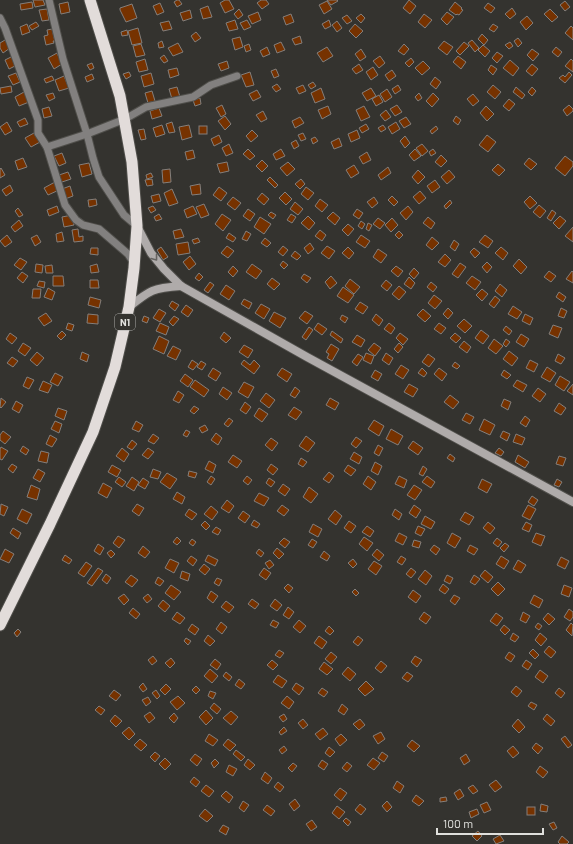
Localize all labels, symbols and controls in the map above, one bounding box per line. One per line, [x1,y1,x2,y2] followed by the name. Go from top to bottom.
[151,254,158,261] one-way arrow
[115,314,135,330] road number: N1
[437,810,543,836] scale bar
[443,816,473,830] text: 100 m

